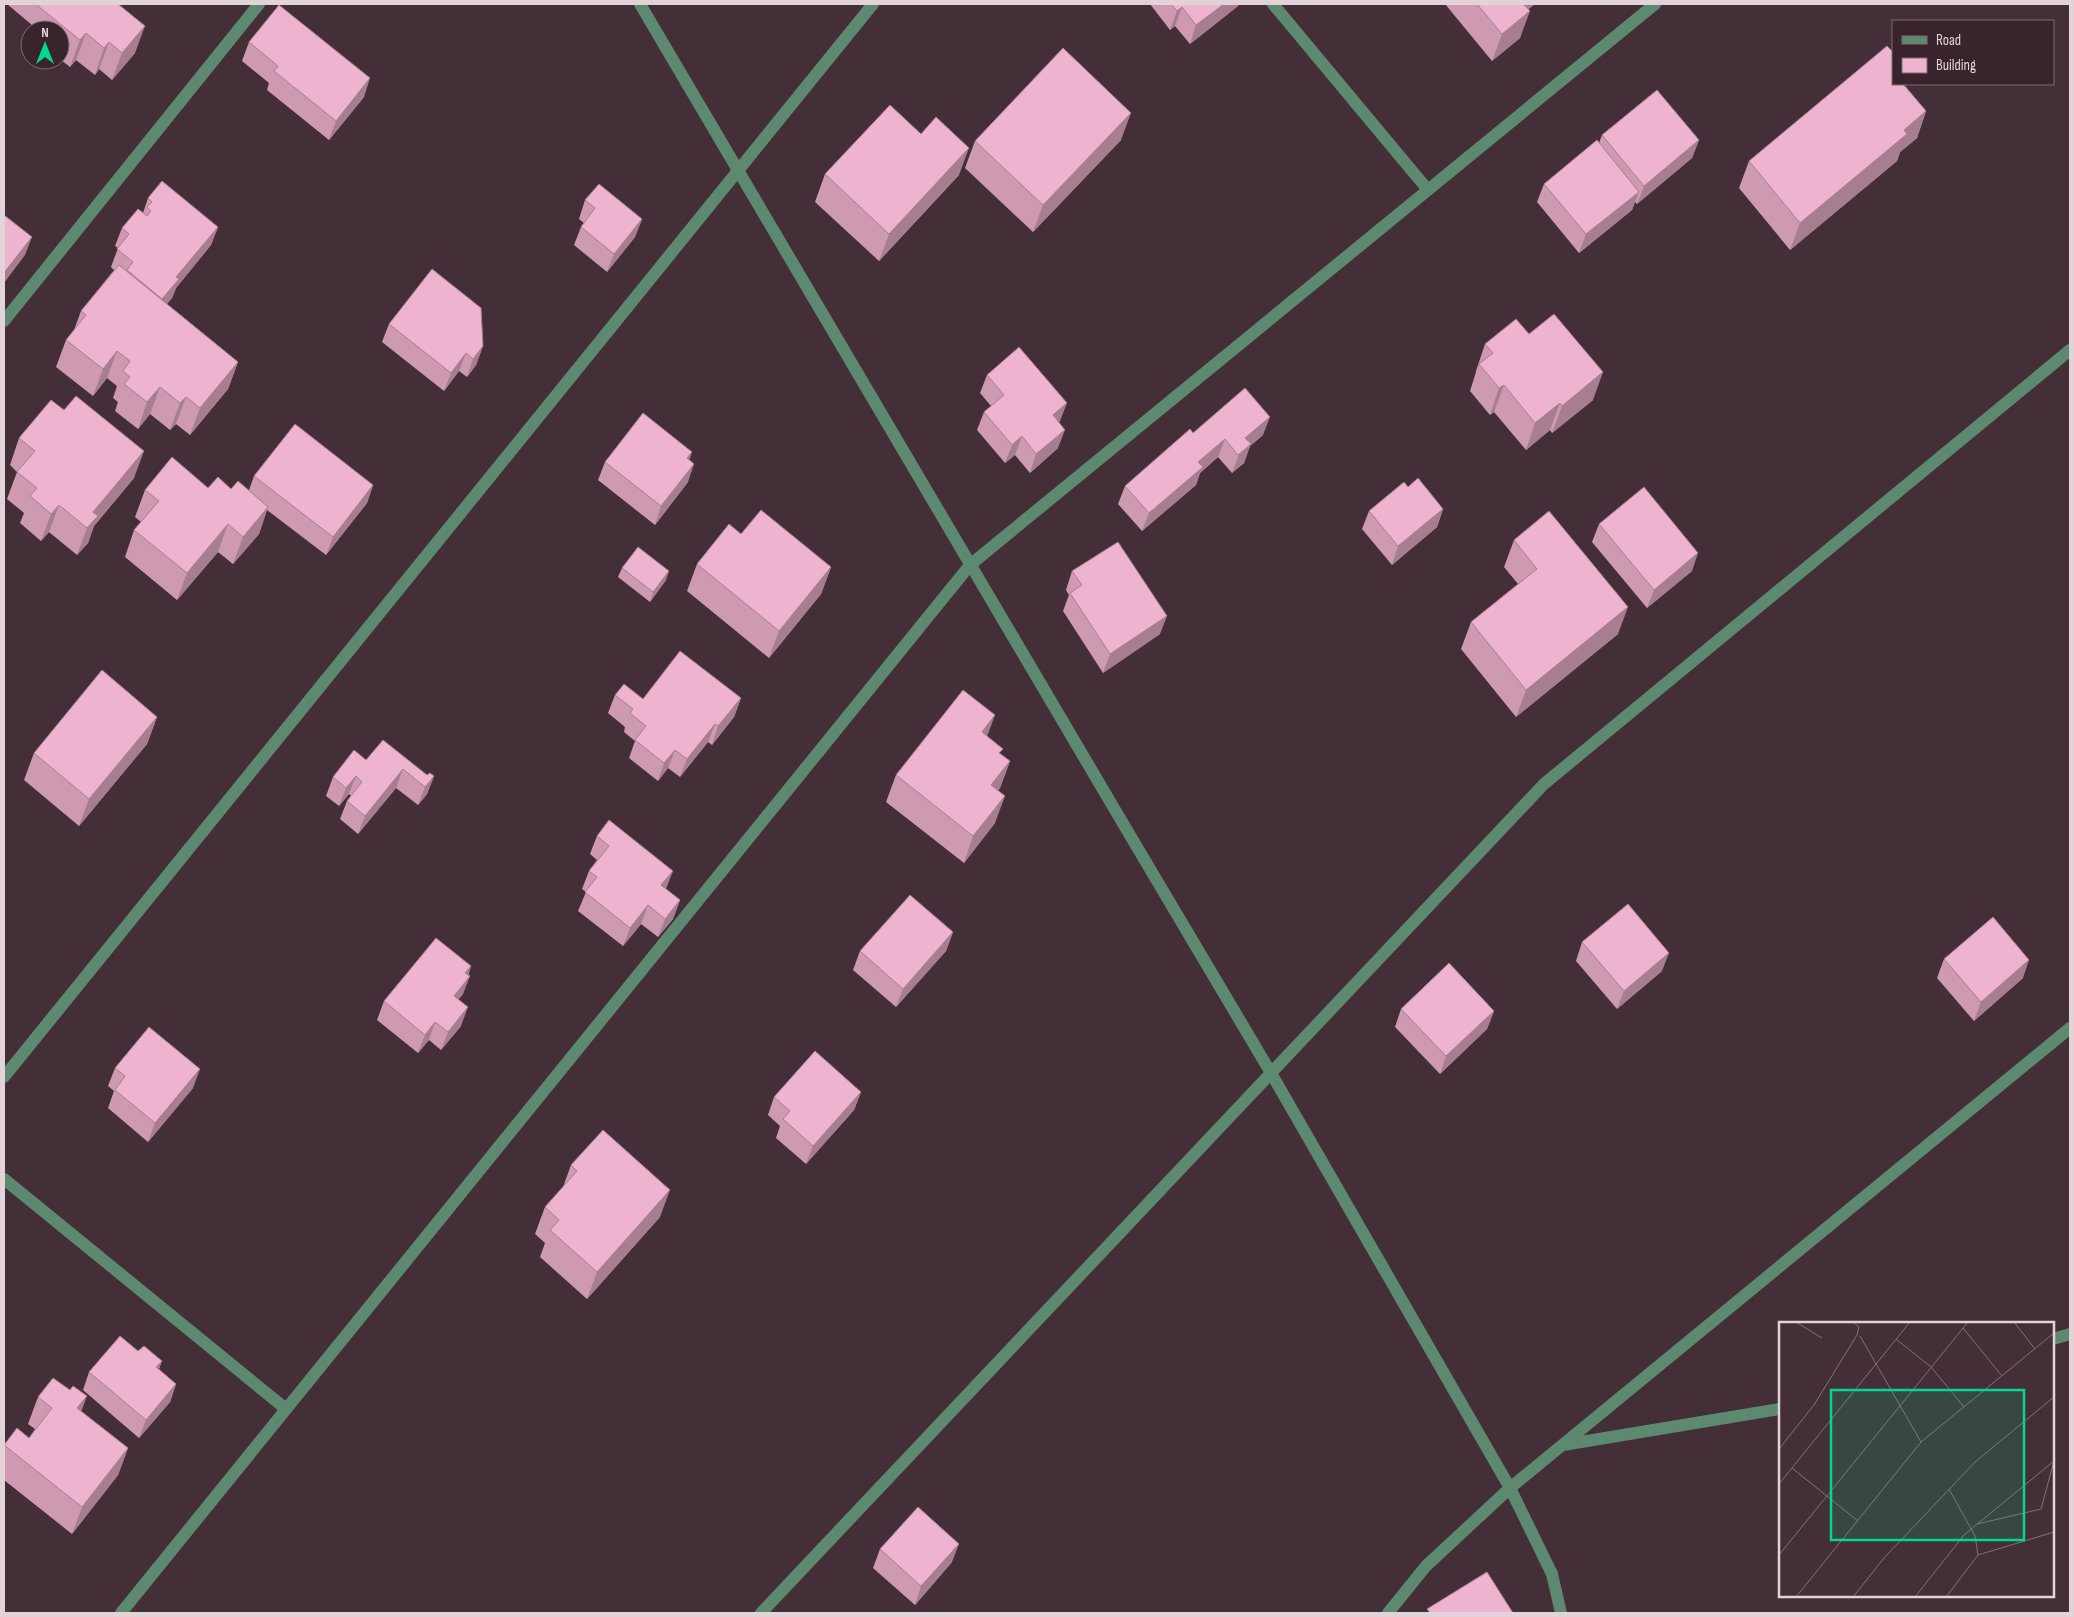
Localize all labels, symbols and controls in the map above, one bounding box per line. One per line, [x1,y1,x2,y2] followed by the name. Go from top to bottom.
[20,20,70,70] north arrow
[1892,20,2054,85] legend
[41,24,49,41] text: N
[1936,31,1961,50] text: Road
[1936,56,1976,75] text: Building
[1779,1322,2054,1597] inset map

